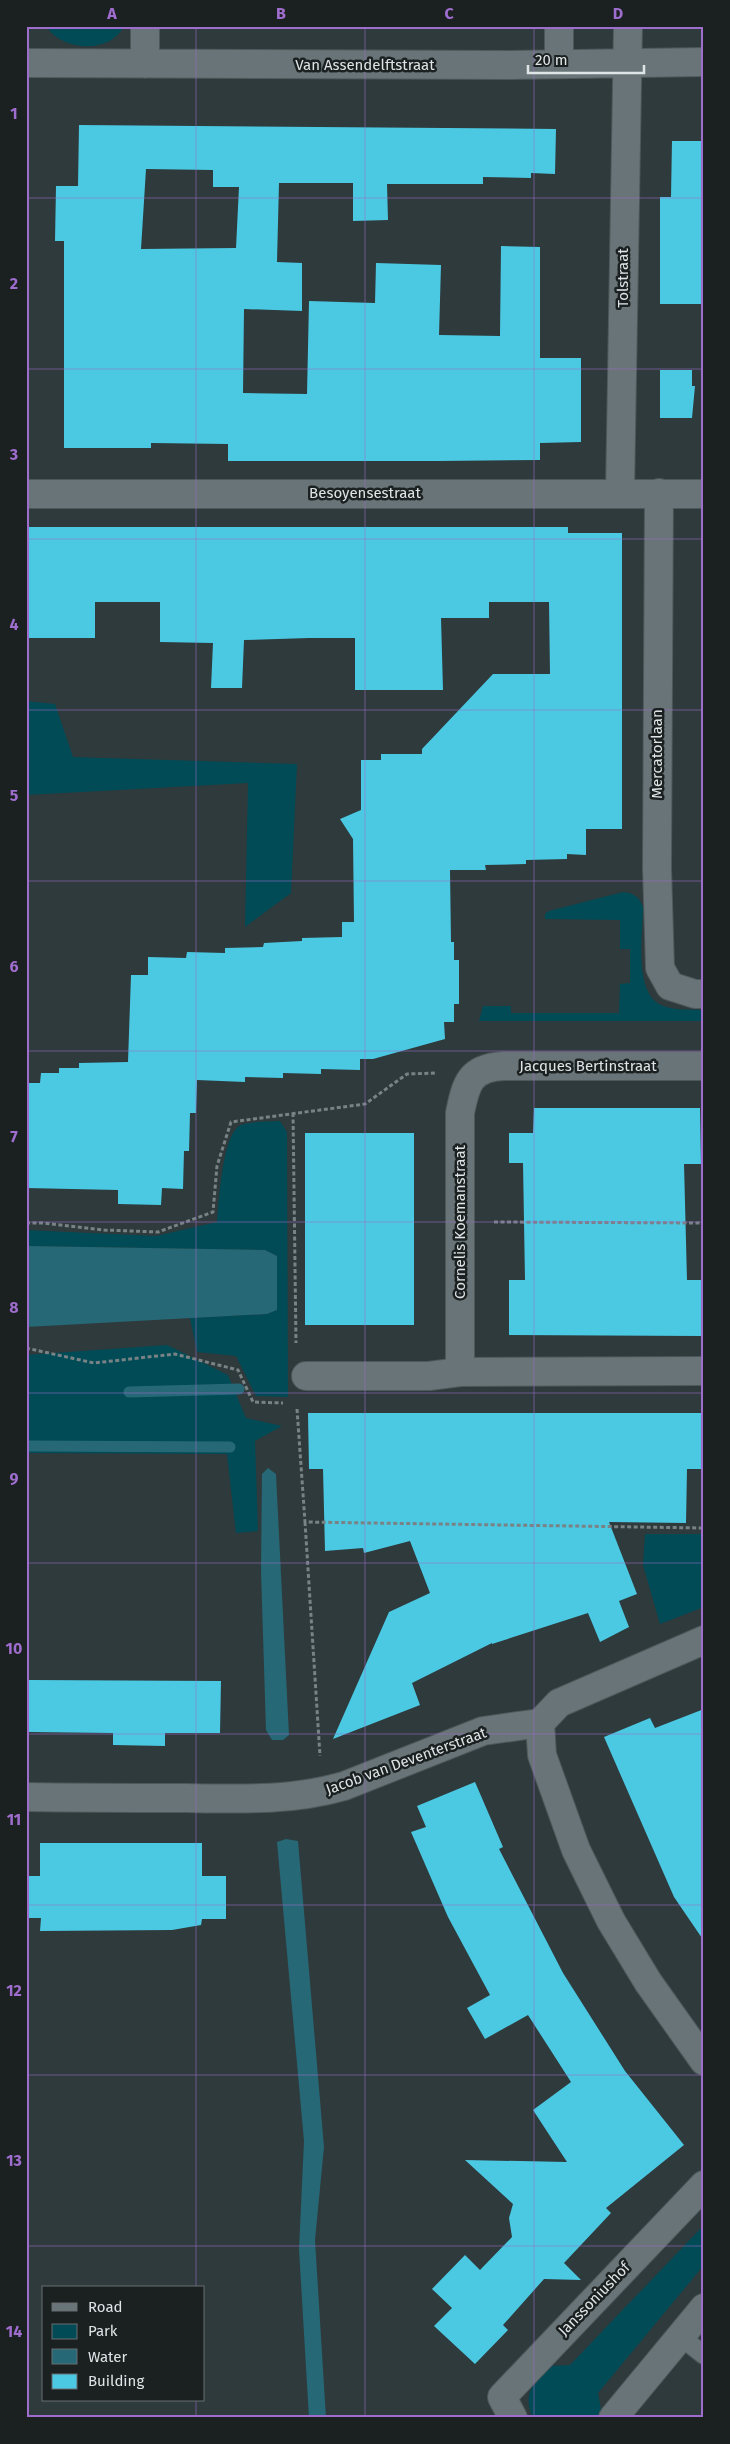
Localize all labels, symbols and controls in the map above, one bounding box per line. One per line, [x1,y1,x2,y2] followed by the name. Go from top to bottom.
[106,4,117,23] text: A
[276,4,286,23] text: B
[444,4,454,23] text: C
[613,4,623,23] text: D
[528,42,644,74] scale bar
[535,51,568,69] text: 20 m
[295,56,435,74] street label: Van Assendelftstraat
[10,104,18,123] text: 1
[614,248,632,308] street label: Tolstraat
[10,274,18,293] text: 2
[9,445,18,464] text: 3
[309,484,421,502] street label: Besoyensestraat
[9,615,19,634] text: 4
[648,709,666,799] street label: Mercatorlaan
[10,786,19,805] text: 5
[9,957,19,976] text: 6
[519,1057,657,1075] street label: Jacques Bertinstraat
[10,1127,18,1146] text: 7
[451,1144,469,1299] street label: Cornelis Koemanstraat
[9,1298,19,1317] text: 8
[10,1469,19,1488] text: 9
[6,1639,22,1658] text: 10
[323,1723,489,1798] street label: Jacob van Deventerstraat
[7,1810,21,1829] text: 11
[6,1981,22,2000] text: 12
[6,2151,22,2170] text: 13
[554,2258,634,2340] street label: Janssoniushof
[42,2286,205,2402] legend
[88,2298,123,2316] text: Road
[6,2322,22,2341] text: 14
[88,2322,118,2340] text: Park
[88,2348,127,2366] text: Water
[88,2372,144,2390] text: Building

